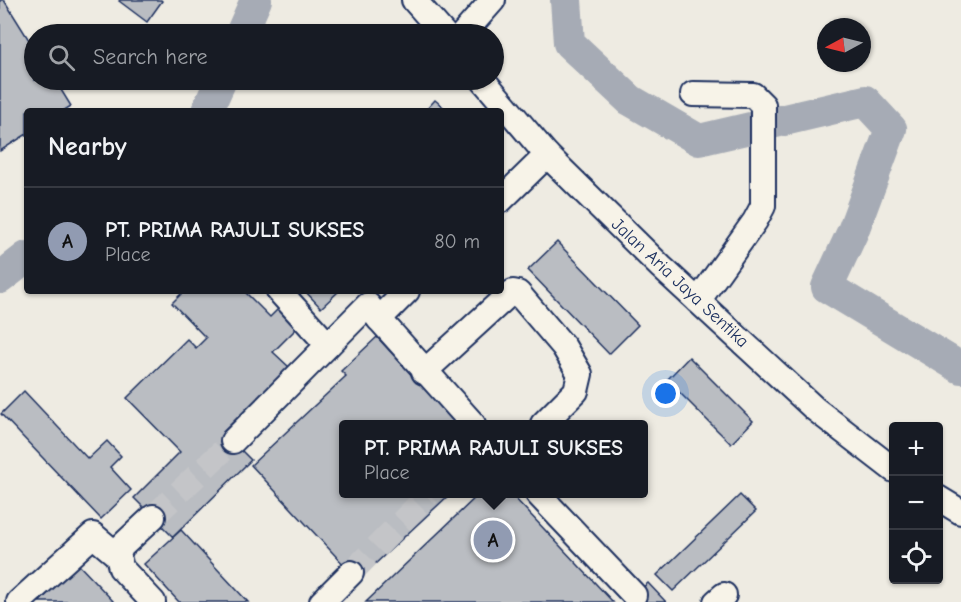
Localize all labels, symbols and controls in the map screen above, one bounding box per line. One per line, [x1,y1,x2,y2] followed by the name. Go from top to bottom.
[817,18,871,72] north arrow
[24,24,504,90] search box
[45,41,78,74] icon: search
[93,44,208,70] text: Search here
[48,132,127,162] text: Nearby
[607,214,753,352] street label: Jalan Aria Jaya Sentika
[105,217,364,243] text: PT. PRIMA RAJULI SUKSES
[62,230,73,253] text: A
[434,230,480,253] text: 80 m
[105,243,151,266] text: Place
[651,379,680,408] your location
[339,420,648,498] popup
[889,422,943,584] map controls
[889,422,943,476] button: +
[364,435,623,461] text: PT. PRIMA RAJULI SUKSES
[364,461,409,484] text: Place
[889,476,943,530] button: −
[474,518,512,562] pin: A
[889,530,943,584] button: locate

